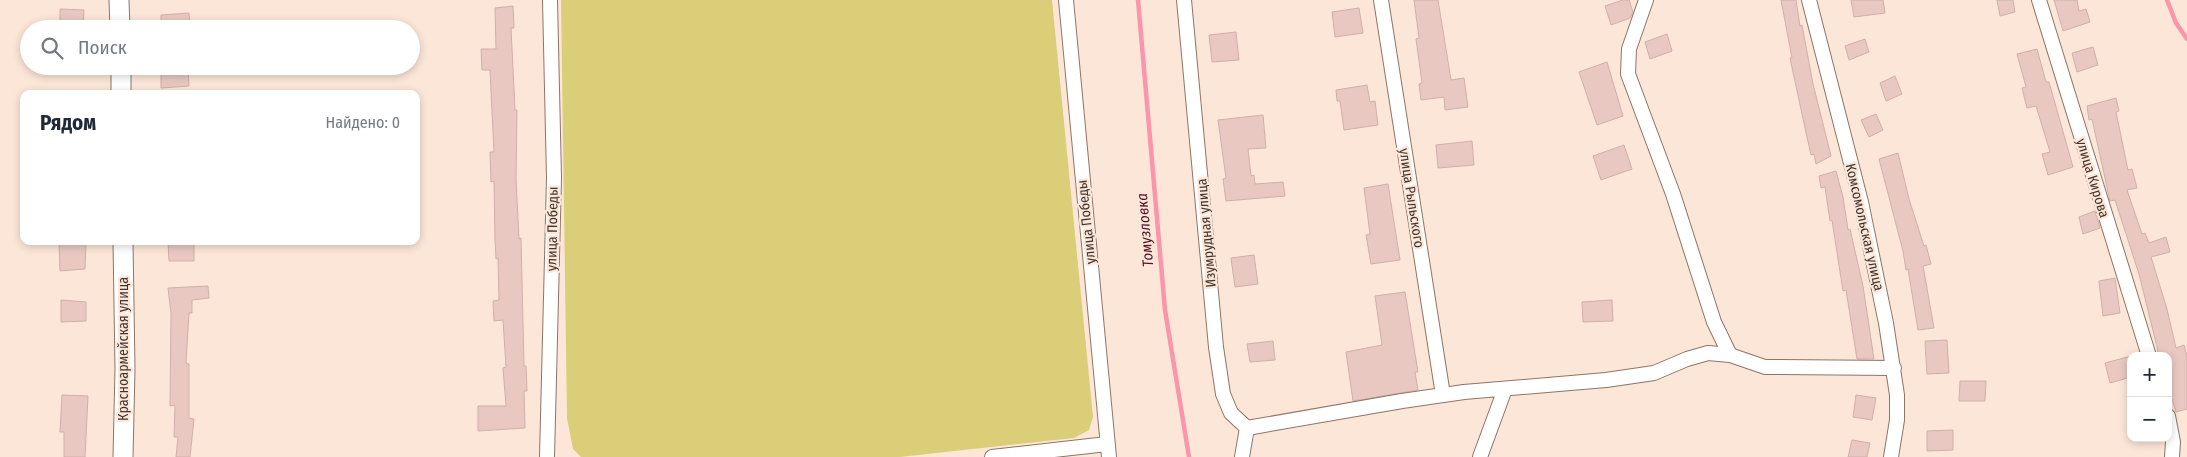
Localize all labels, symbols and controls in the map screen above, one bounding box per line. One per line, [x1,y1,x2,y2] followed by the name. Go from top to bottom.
[20,20,420,75] search box
[38,34,66,62] icon: search
[78,36,127,59] text: Поиск
[40,110,96,136] text: Рядом
[326,113,400,132] text: Найдено: 0
[2072,136,2113,220] street label: улица Кирова
[1395,147,1428,249] street label: улица Рыльского
[1842,162,1887,293] street label: Комсомольская улица
[1193,178,1220,288] street label: Изумрудная улица
[1074,179,1099,265] street label: улица Победы
[543,187,562,271] street label: улица Победы
[1133,192,1157,268] water label: Томузловка
[115,277,132,421] street label: Красноармейская улица
[2127,352,2172,442] map controls
[2127,352,2172,397] button: +
[2127,397,2172,442] button: −

